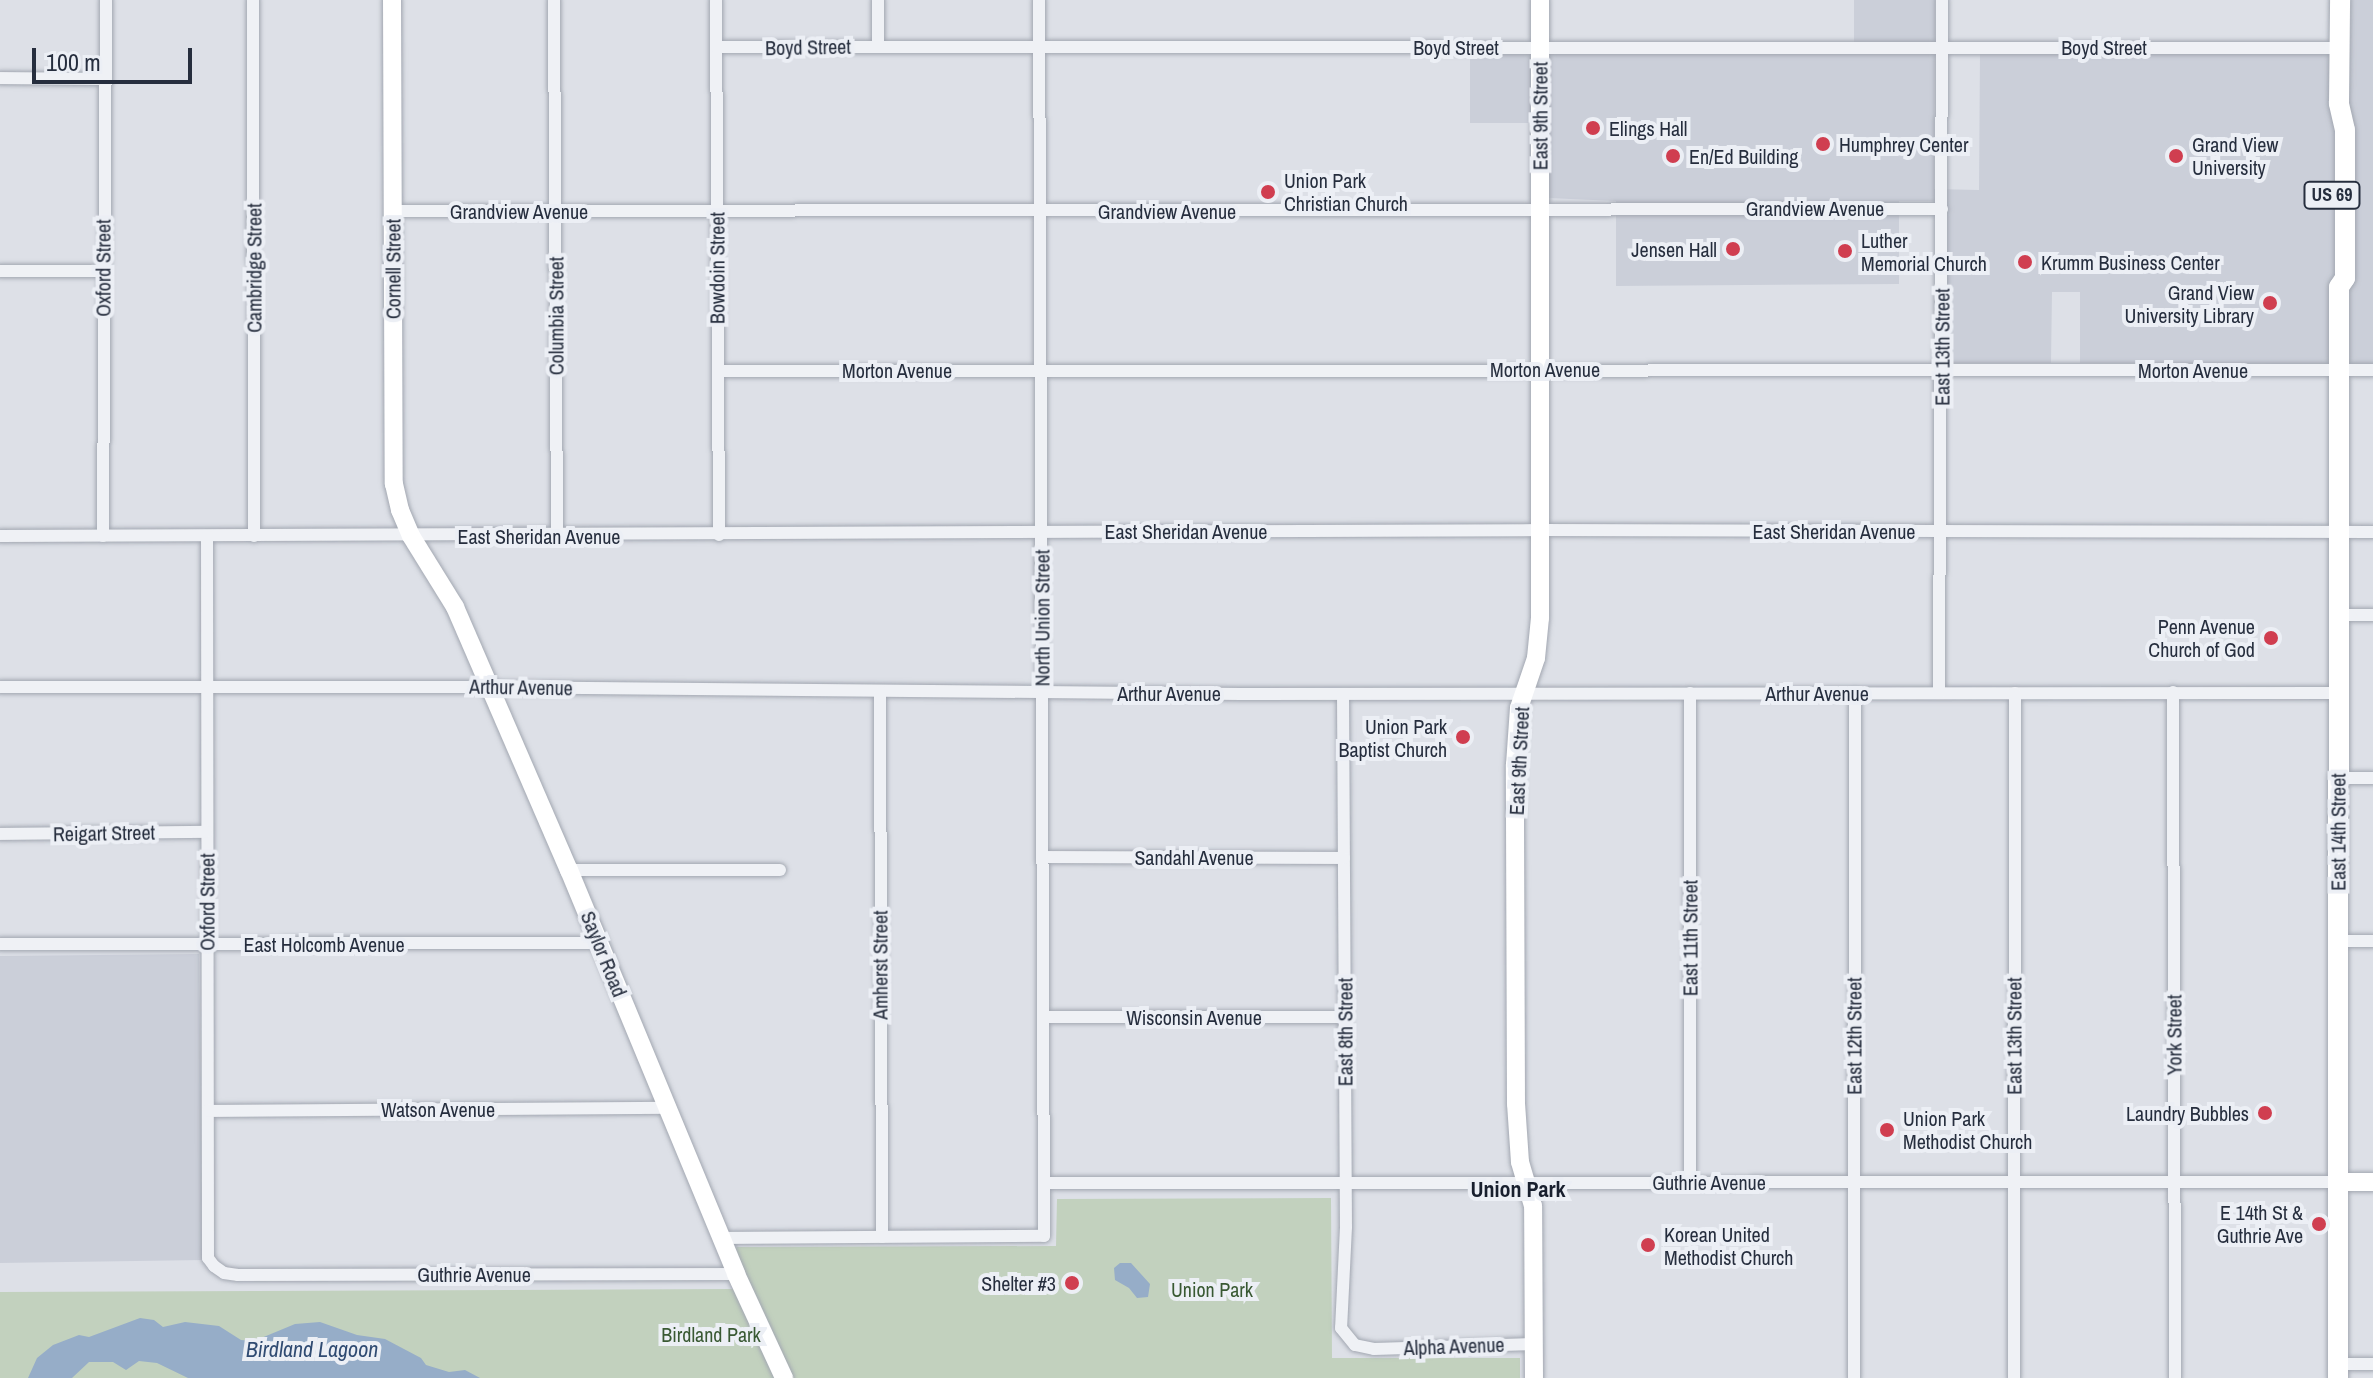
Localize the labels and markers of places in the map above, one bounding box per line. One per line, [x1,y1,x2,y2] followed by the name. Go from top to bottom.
[1609,116,1687,140] place label: Elings Hall
[1584,119,1602,137] marker: Elings Hall
[1839,132,1968,156] place label: Humphrey Center
[2192,132,2278,179] place label: Grand View University
[1814,135,1832,153] marker: Humphrey Center
[1689,144,1798,168] place label: En/Ed Building
[1664,147,1682,165] marker: En/Ed Building
[2167,147,2185,165] marker: Grand View University
[1284,168,1408,215] place label: Union Park Christian Church
[1259,183,1277,201] marker: Union Park Christian Church
[1861,228,1987,275] place label: Luther Memorial Church
[1631,237,1717,261] place label: Jensen Hall
[1724,240,1742,258] marker: Jensen Hall
[1836,242,1854,260] marker: Luther Memorial Church
[2041,250,2220,274] place label: Krumm Business Center
[2016,253,2034,271] marker: Krumm Business Center
[2125,280,2254,327] place label: Grand View University Library
[2261,294,2279,312] marker: Grand View University Library
[2148,614,2255,661] place label: Penn Avenue Church of God
[2262,629,2280,647] marker: Penn Avenue Church of God
[1339,714,1447,761] place label: Union Park Baptist Church
[1454,728,1472,746] marker: Union Park Baptist Church
[2126,1101,2249,1125] place label: Laundry Bubbles
[2256,1104,2274,1122] marker: Laundry Bubbles
[1903,1106,2032,1153] place label: Union Park Methodist Church
[1878,1121,1896,1139] marker: Union Park Methodist Church
[2216,1200,2303,1247] place label: E 14th St & Guthrie Ave
[2310,1215,2328,1233] marker: E 14th St & Guthrie Ave
[1664,1222,1793,1269] place label: Korean United Methodist Church
[1639,1236,1657,1254] marker: Korean United Methodist Church
[981,1271,1056,1295] place label: Shelter #3
[1063,1274,1081,1292] marker: Shelter #3

